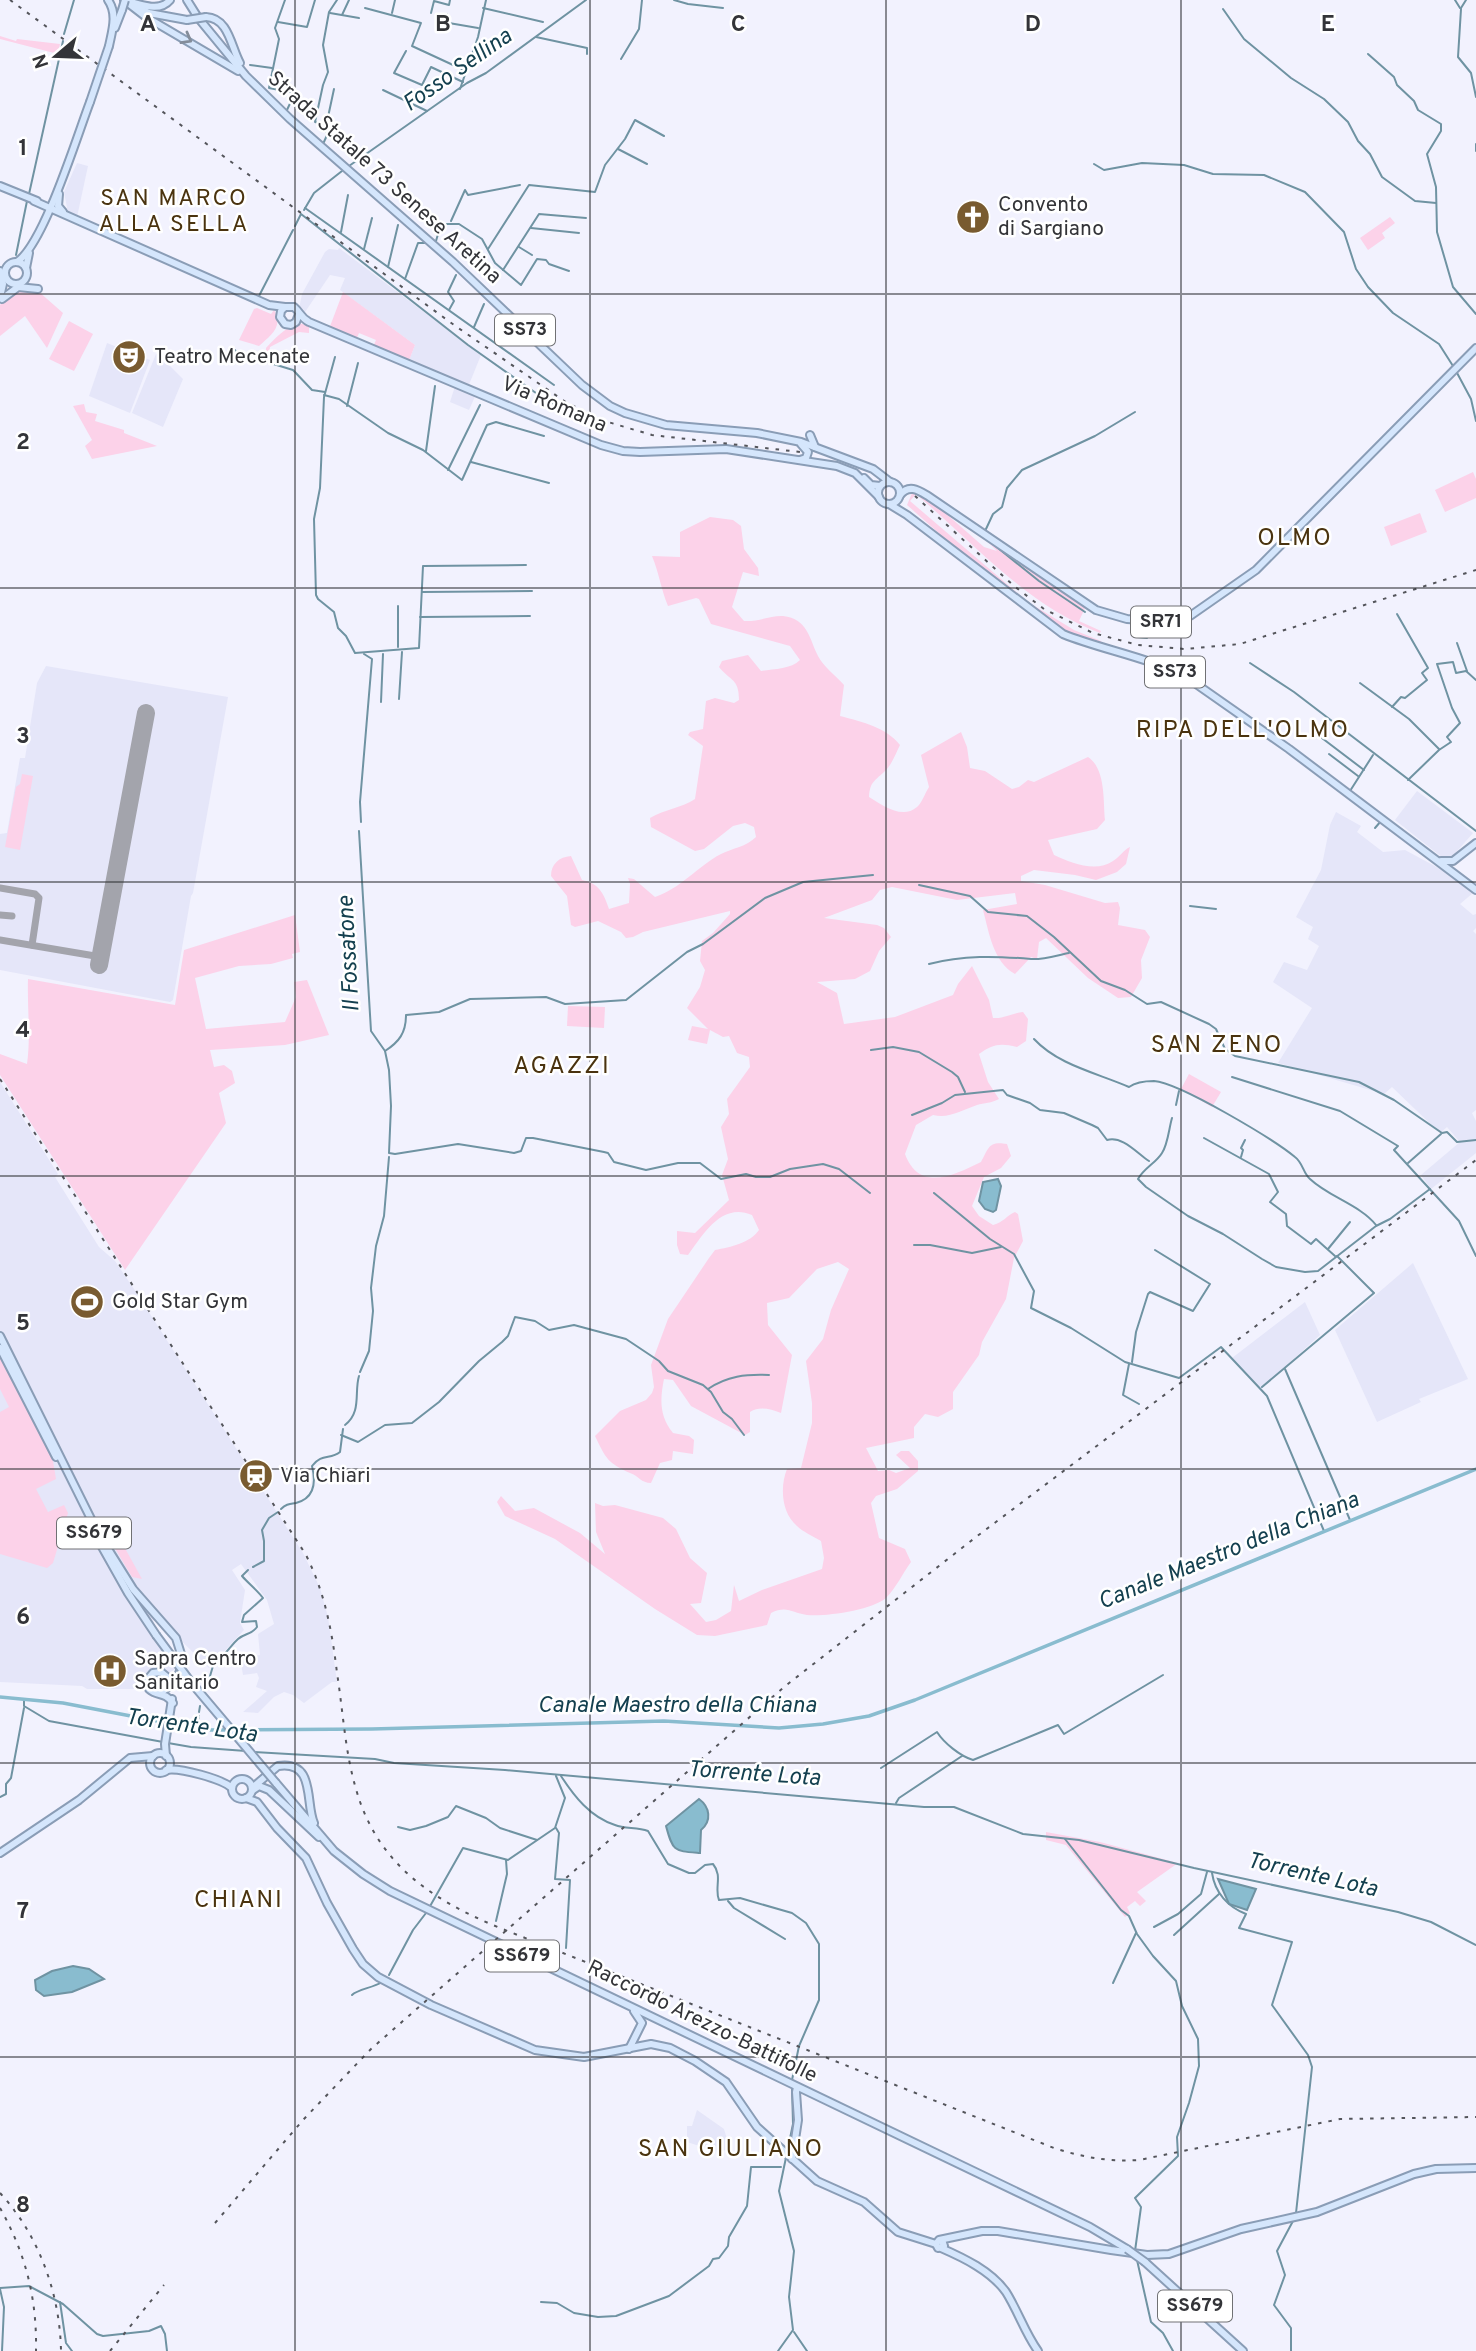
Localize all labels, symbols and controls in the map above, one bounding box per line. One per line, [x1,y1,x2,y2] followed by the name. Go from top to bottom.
[140,11,156,40] text: A
[435,11,451,40] text: B
[731,11,745,40] text: C
[1025,11,1041,40] text: D
[1321,11,1335,40] text: E
[21,21,91,91] north arrow
[398,23,518,119] water label: Fosso Sellina
[179,31,192,44] one-way arrow
[28,51,55,71] text: N
[261,66,507,290] street label: Strada Statale 73 Senese Aretina
[18,135,28,164] text: 1
[99,185,249,240] district label: SAN MARCO ALLA SELLA
[998,192,1104,243] place label: Convento di Sargiano
[954,198,992,236] church icon: Convento di Sargiano
[495,314,555,346] road number: SS73
[110,338,148,376] theatre icon: Teatro Mecenate
[154,344,310,371] place label: Teatro Mecenate
[497,371,611,439] street label: Via Romana
[16,429,30,458] text: 2
[1257,524,1333,554] district label: OLMO
[1131,607,1191,638] road number: SR71
[1145,656,1205,688] road number: SS73
[1136,716,1350,746] district label: RIPA DELL'OLMO
[16,723,30,752] text: 3
[332,894,368,1013] water label: Il Fossatone
[16,1017,30,1046] text: 4
[1151,1031,1283,1061] district label: SAN ZENO
[513,1052,611,1082] district label: AGAZZI
[68,1283,106,1321] sports icon: Gold Star Gym
[112,1289,248,1316] place label: Gold Star Gym
[16,1310,30,1339] text: 5
[237,1457,275,1495] station icon: Via Chiari
[280,1463,370,1490] place label: Via Chiari
[1094,1486,1364,1618] water label: Canale Maestro della Chiana
[57,1518,131,1548] road number: SS679
[16,1604,30,1633] text: 6
[134,1646,257,1697] place label: Sapra Centro Sanitario
[91,1652,129,1690] hospital icon: Sapra Centro Sanitario
[538,1692,817,1721] water label: Canale Maestro della Chiana
[123,1703,259,1751] water label: Torrente Lota
[687,1756,821,1794] water label: Torrente Lota
[1244,1847,1380,1905] water label: Torrente Lota
[194,1886,284,1916] district label: CHIANI
[17,1898,29,1927] text: 7
[485,1940,559,1972] road number: SS679
[582,1954,822,2090] street label: Raccordo Arezzo-Battifolle
[638,2135,824,2165] district label: SAN GIULIANO
[16,2192,30,2221] text: 8
[1158,2290,1232,2322] road number: SS679

